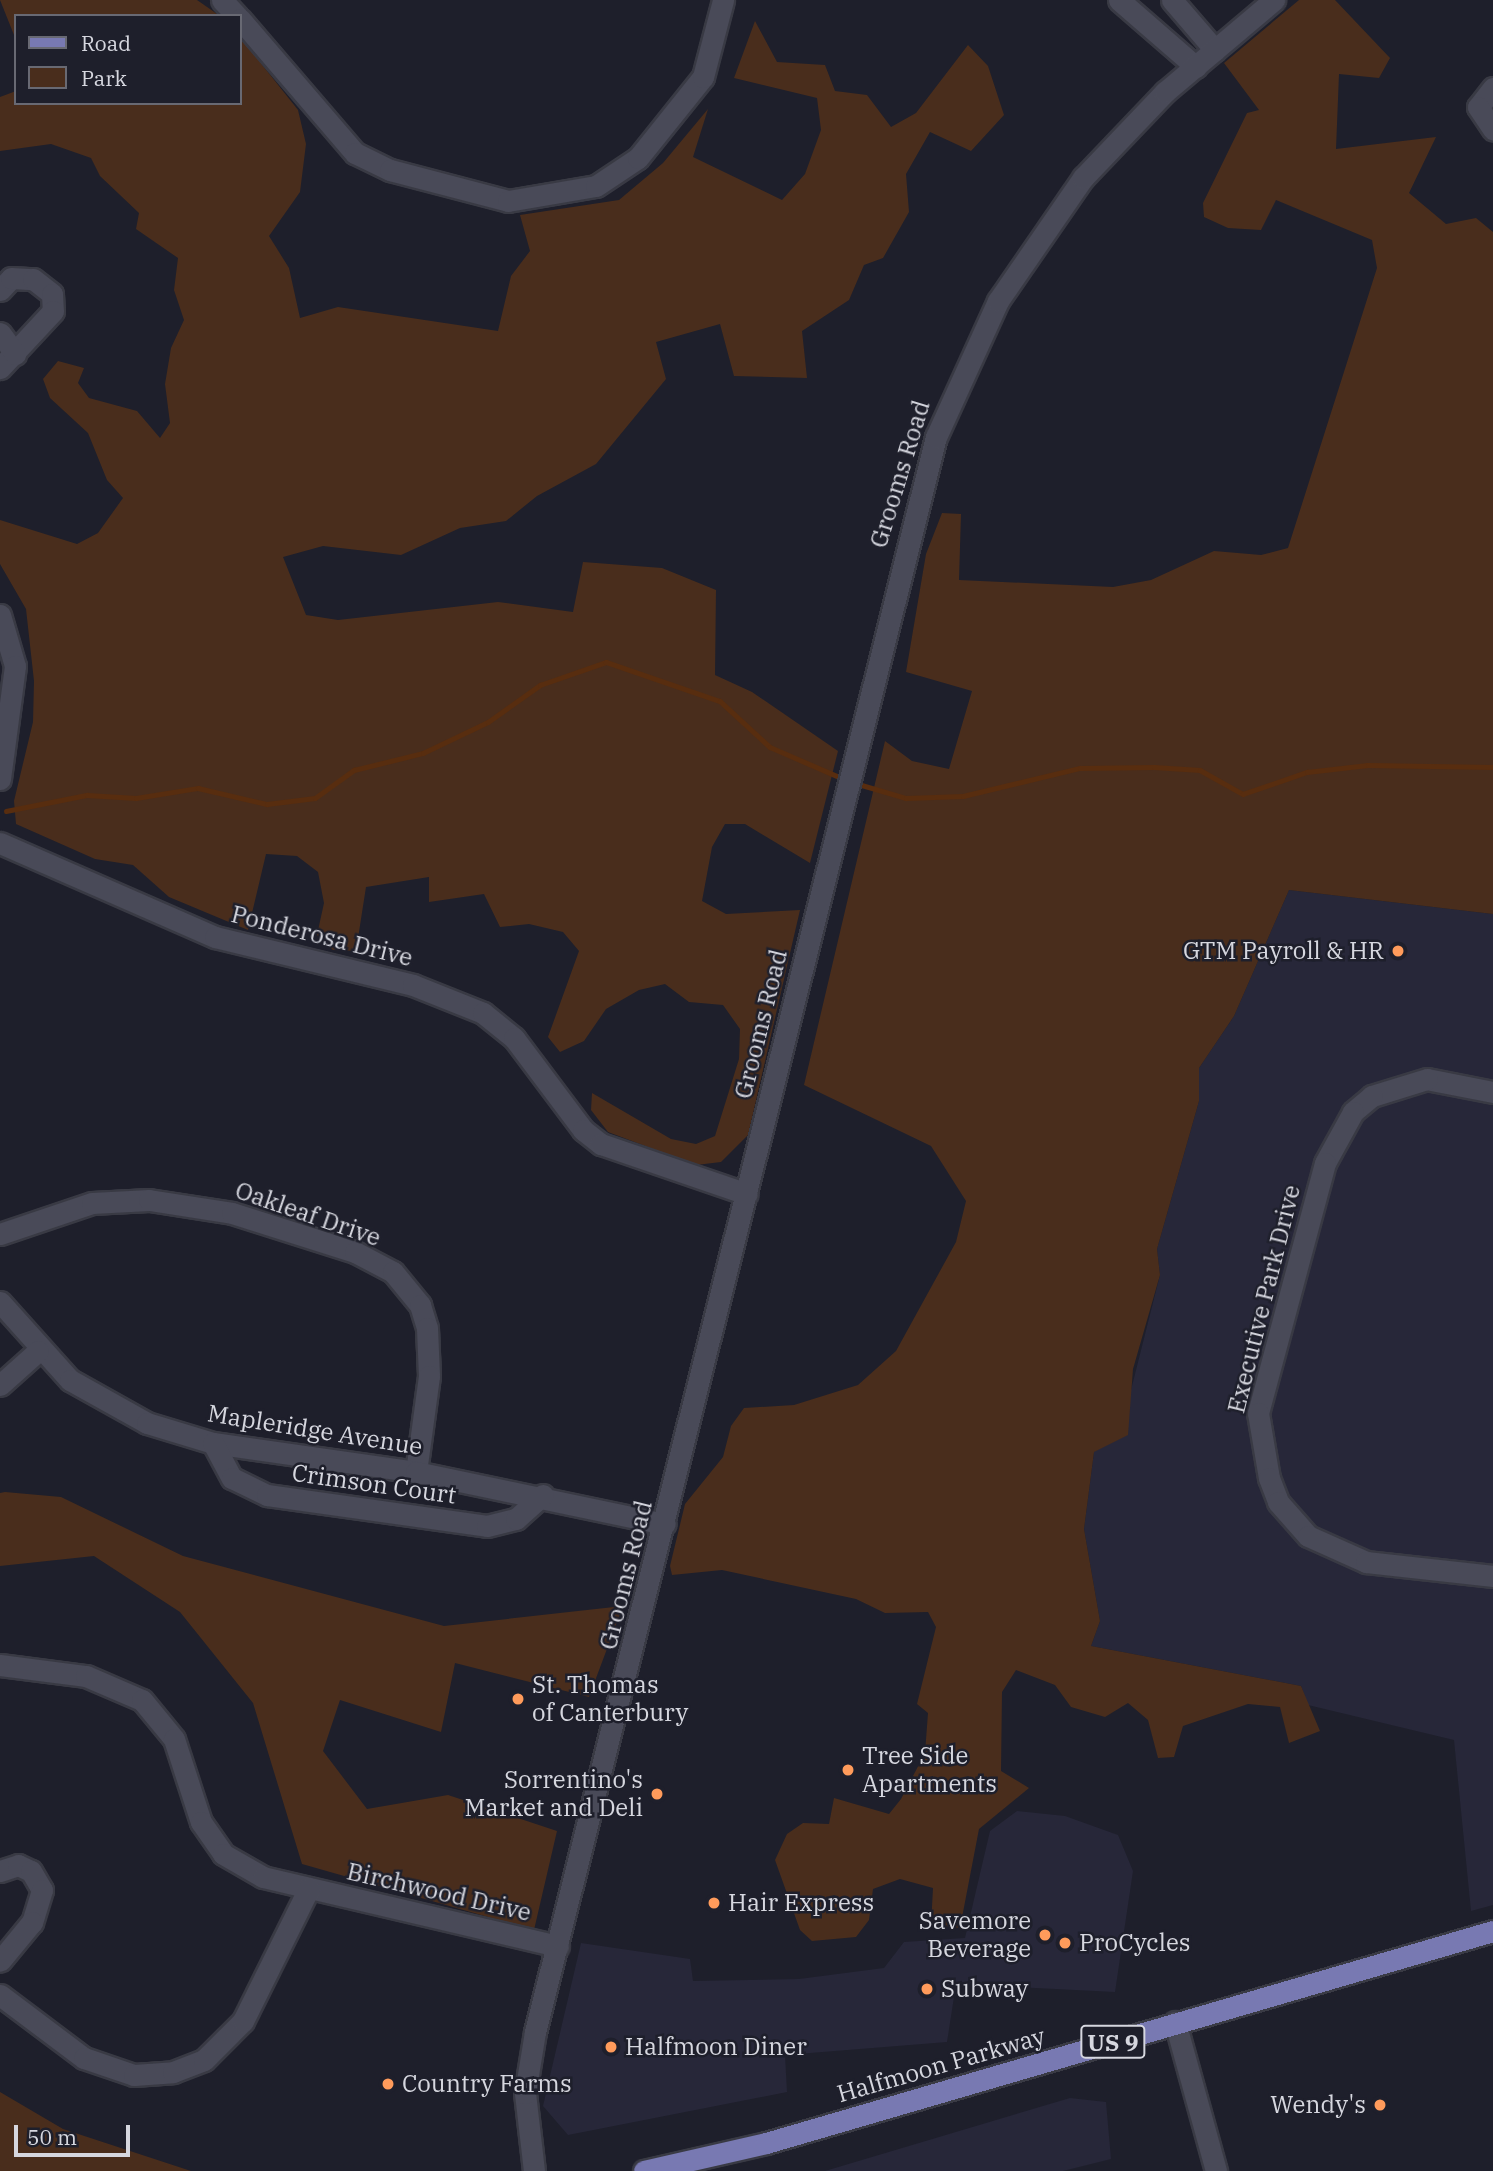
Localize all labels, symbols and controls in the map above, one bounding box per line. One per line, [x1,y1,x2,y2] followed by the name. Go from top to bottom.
[14,14,242,105] legend
[81,29,131,57] text: Road
[81,64,127,92] text: Park
[864,397,936,551] street label: Grooms Road
[228,900,416,972] street label: Ponderosa Drive
[1183,937,1384,965] place label: GTM Payroll & HR
[1390,943,1406,959] marker: GTM Payroll & HR
[729,946,793,1102] street label: Grooms Road
[231,1176,385,1252] street label: Oakleaf Drive
[1222,1182,1306,1416] street label: Executive Park Drive
[205,1399,425,1461] street label: Mapleridge Avenue
[290,1458,458,1510] street label: Crimson Court
[594,1497,658,1653] street label: Grooms Road
[532,1671,688,1727] place label: St. Thomas of Canterbury
[510,1691,526,1707] marker: St. Thomas of Canterbury
[862,1742,997,1798] place label: Tree Side Apartments
[840,1762,856,1778] marker: Tree Side Apartments
[465,1766,643,1822] place label: Sorrentino's Market and Deli
[649,1786,665,1802] marker: Sorrentino's Market and Deli
[344,1857,534,1927] street label: Birchwood Drive
[728,1889,874,1917] place label: Hair Express
[706,1895,722,1911] marker: Hair Express
[919,1907,1031,1963] place label: Savemore Beverage
[1037,1927,1053,1943] marker: Savemore Beverage
[1079,1929,1190,1957] place label: ProCycles
[1057,1935,1073,1951] marker: ProCycles
[941,1975,1028,2003] place label: Subway
[919,1981,935,1997] marker: Subway
[834,2022,1048,2108] street label: Halfmoon Parkway
[1080,2022,1146,2062] road number: US 9
[625,2033,807,2061] place label: Halfmoon Diner
[603,2039,619,2055] marker: Halfmoon Diner
[402,2070,572,2098] place label: Country Farms
[380,2076,396,2092] marker: Country Farms
[1270,2091,1366,2119] place label: Wendy's
[1372,2097,1388,2113] marker: Wendy's
[18,2112,133,2156] scale bar
[27,2123,77,2151] text: 50 m

